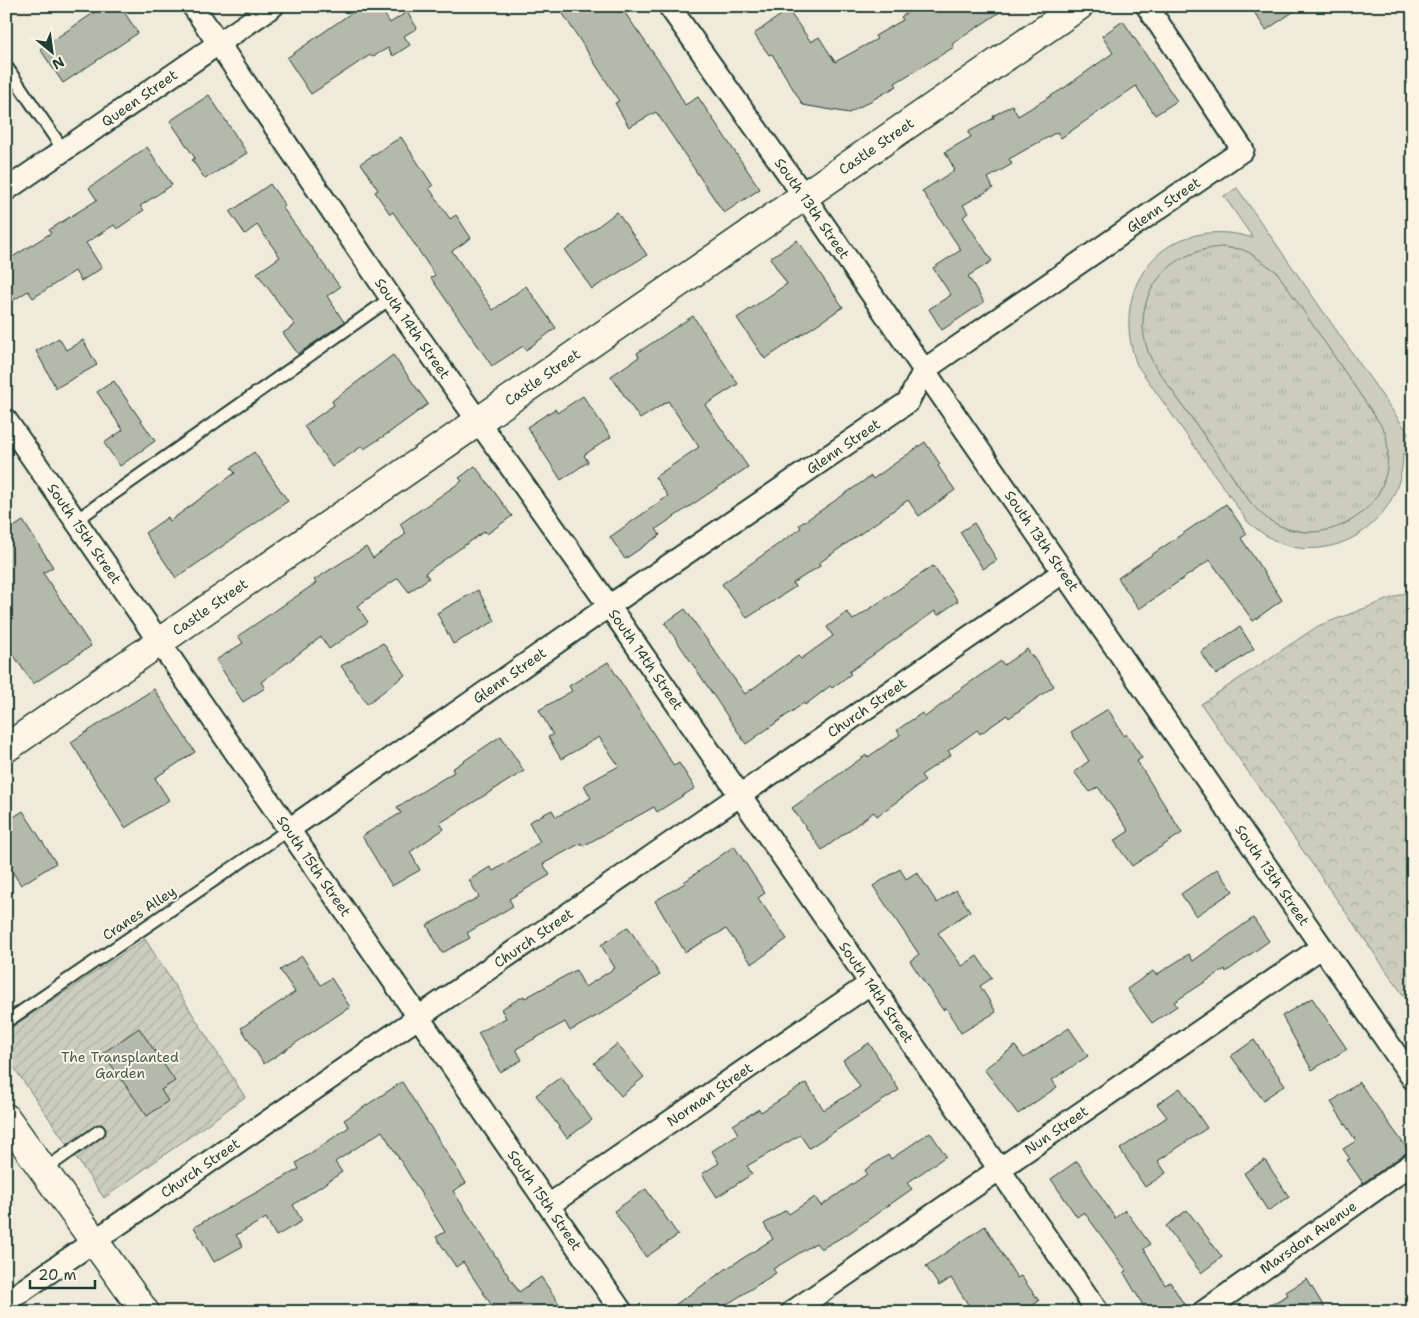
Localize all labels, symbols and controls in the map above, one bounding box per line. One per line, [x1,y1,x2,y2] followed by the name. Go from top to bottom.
[28,28,78,78] north arrow
[49,53,68,74] text: N
[98,66,181,131] street label: Queen Street
[835,114,917,179] street label: Castle Street
[771,154,854,262] street label: South 13th Street
[1123,173,1204,237] street label: Glenn Street
[371,274,454,382] street label: South 14th Street
[501,345,583,410] street label: Castle Street
[803,415,884,478] street label: Glenn Street
[43,480,125,587] street label: South 15th Street
[1001,487,1083,595] street label: South 13th Street
[169,575,251,639] street label: Castle Street
[605,605,687,713] street label: South 14th Street
[469,644,550,707] street label: Glenn Street
[824,674,910,741] street label: Church Street
[273,812,355,920] street label: South 15th Street
[1231,821,1314,929] street label: South 13th Street
[99,882,179,944] street label: Cranes Alley
[490,904,577,971] street label: Church Street
[835,938,918,1046] street label: South 14th Street
[61,1048,179,1082] park label: The Transplanted Garden
[663,1058,756,1130] street label: Norman Street
[1021,1102,1092,1158] street label: Nun Street
[157,1134,243,1202] street label: Church Street
[504,1146,586,1254] street label: South 15th Street
[1256,1197,1360,1278] street label: Marsdon Avenue
[30,1258,95,1290] scale bar
[38,1265,77,1285] text: 20 m

